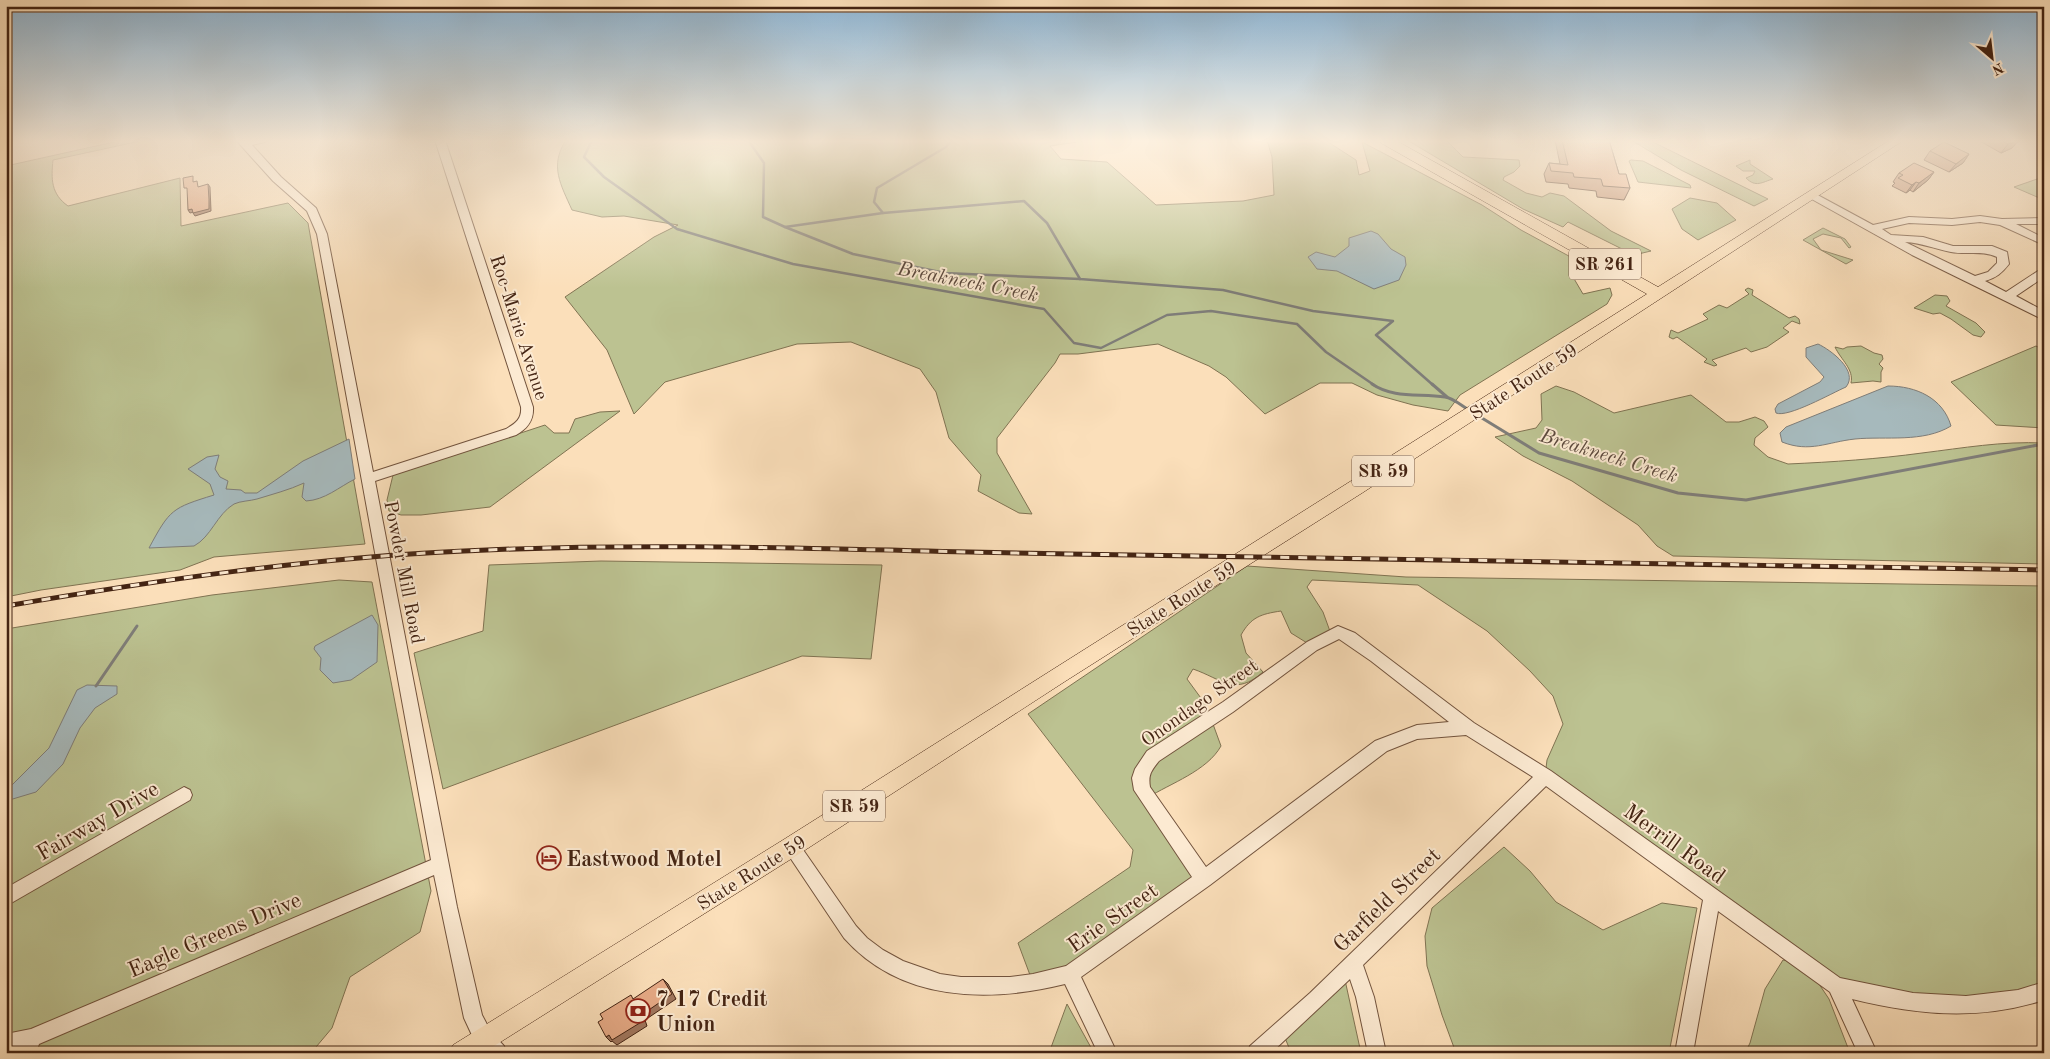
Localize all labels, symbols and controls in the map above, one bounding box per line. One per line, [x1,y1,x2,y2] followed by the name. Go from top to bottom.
[1968,32,2018,82] north arrow
[1989,60,2006,77] text: N
[1569,248,1641,280] road number: SR 261
[485,253,550,403] street label: Roc-Marie Avenue
[895,259,1040,306] water label: Breakneck Creek
[1467,341,1582,425] street label: State Route 59
[1536,426,1680,487] water label: Breakneck Creek
[1352,456,1414,486] road number: SR 59
[379,499,426,646] street label: Powder Mill Road
[1125,559,1240,641] street label: State Route 59
[1139,657,1262,751] street label: Onondago Street
[33,778,163,865] street label: Fairway Drive
[823,790,885,821] road number: SR 59
[1619,801,1729,889] street label: Merrill Road
[695,833,810,915] street label: State Route 59
[1330,844,1445,957] street label: Garfield Street
[536,845,562,871] hotel icon: Eastwood Motel
[566,849,722,871] place label: Eastwood Motel
[1064,880,1162,958] street label: Erie Street
[125,889,305,982] street label: Eagle Greens Drive
[656,989,767,1036] place label: 7 17 Credit Union
[625,998,651,1024] bank icon: 7 17 Credit Union

